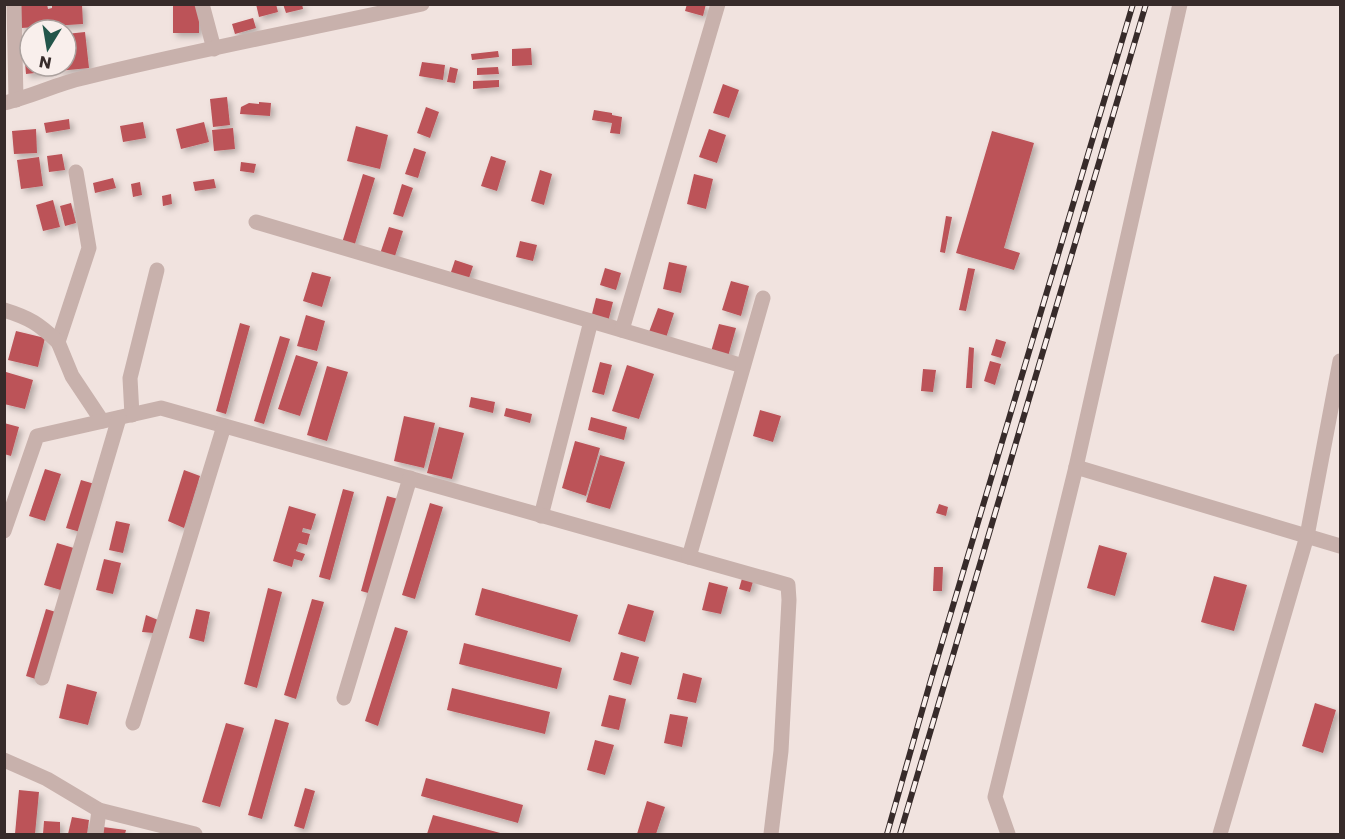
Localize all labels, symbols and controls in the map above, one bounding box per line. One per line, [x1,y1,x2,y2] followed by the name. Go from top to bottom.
[18,18,78,78] north arrow
[37,50,53,75] text: N

